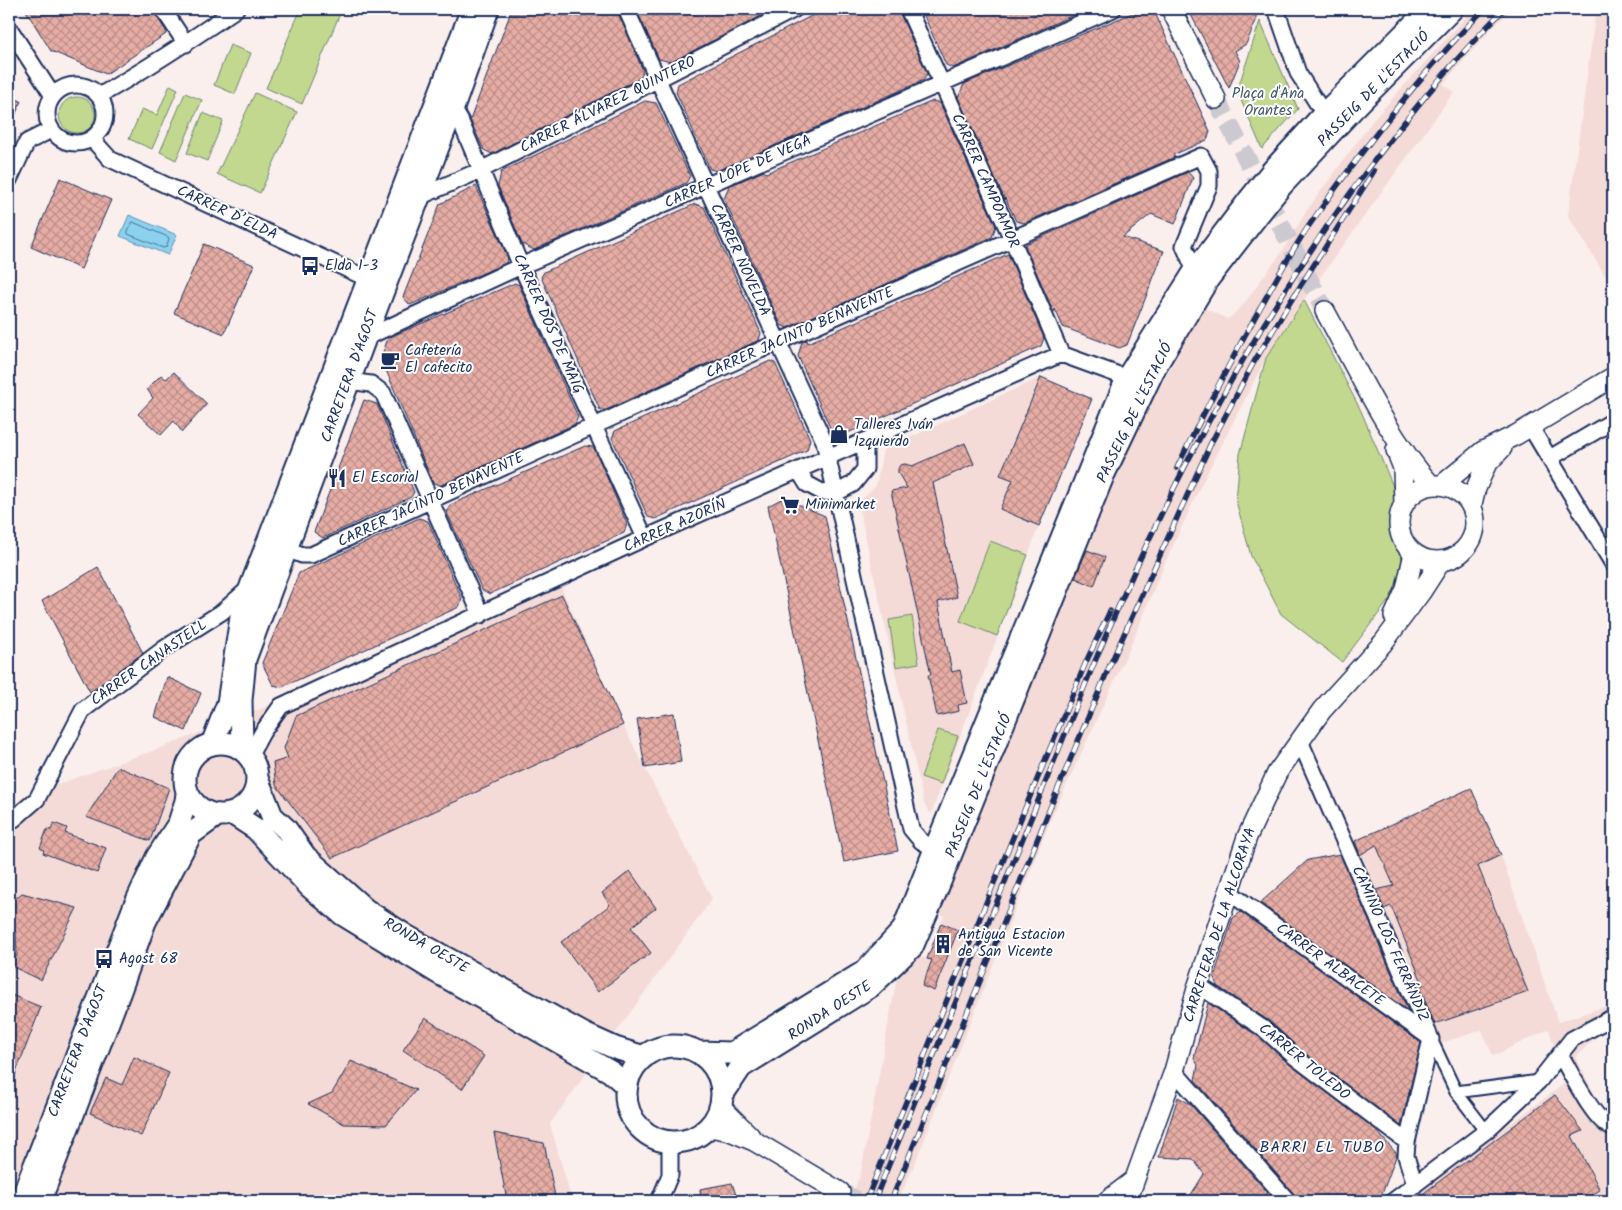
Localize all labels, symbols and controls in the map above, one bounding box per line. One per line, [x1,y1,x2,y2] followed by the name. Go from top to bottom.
[1312,25,1436,152] street label: PASSEIG DE L'ESTACIÓ
[516,50,700,160] street label: CARRER ÁLVAREZ QUINTERO
[1232,82,1304,123] park label: Plaça d'Ana Orantes
[944,110,1026,252] street label: CARRER CAMPOAMOR
[660,129,816,215] street label: CARRER LOPE DE VEGA
[173,179,281,247] street label: CARRER D’ELDA
[703,200,777,320] street label: CARRER NOVELDA
[506,250,590,398] street label: CARRER DOS DE MAIG
[325,254,379,278] place label: Elda 1-3
[299,255,321,277] bus stop icon: Elda 1-3
[702,280,899,385] street label: CARRER JACINTO BENAVENTE
[315,304,386,446] street label: CARRETERA D'AGOST
[1091,338,1180,487] street label: PASSEIG DE L'ESTACIÓ
[405,339,473,380] place label: Cafetería El cafecito
[379,349,401,371] cafe icon: Cafetería El cafecito
[854,413,933,454] place label: Talleres Iván Izquierdo
[828,423,850,445] shop icon: Talleres Iván Izquierdo
[334,446,529,554] street label: CARRER JACINTO BENAVENTE
[352,466,419,490] place label: El Escorial
[326,467,348,489] restaurant icon: El Escorial
[620,493,730,559] street label: CARRER AZORÍN
[805,493,876,517] place label: Minimarket
[779,494,801,516] supermarket icon: Minimarket
[86,614,212,712] street label: CARRER CANASTELL
[939,710,1019,862] street label: PASSEIG DE L'ESTACIÓ
[1177,824,1263,1026] street label: CARRETERA DE LA ALCORAYA
[1345,862,1435,1026] street label: CAMINO LOS FERRÁNDIZ
[379,912,474,981] street label: RONDA OESTE
[1270,917,1391,1014] street label: CARRER ALBACETE
[958,923,1065,964] place label: Antigua Estacion de San Vicente
[932,933,954,955] building icon: Antigua Estacion de San Vicente
[119,947,179,971] place label: Agost 68
[93,948,115,970] bus stop icon: Agost 68
[783,974,878,1047] street label: RONDA OESTE
[42,979,115,1121] street label: CARRETERA D'AGOST
[1253,1017,1355,1107] street label: CARRER TOLEDO
[1259,1135,1385,1160] district label: BARRI EL TUBO

